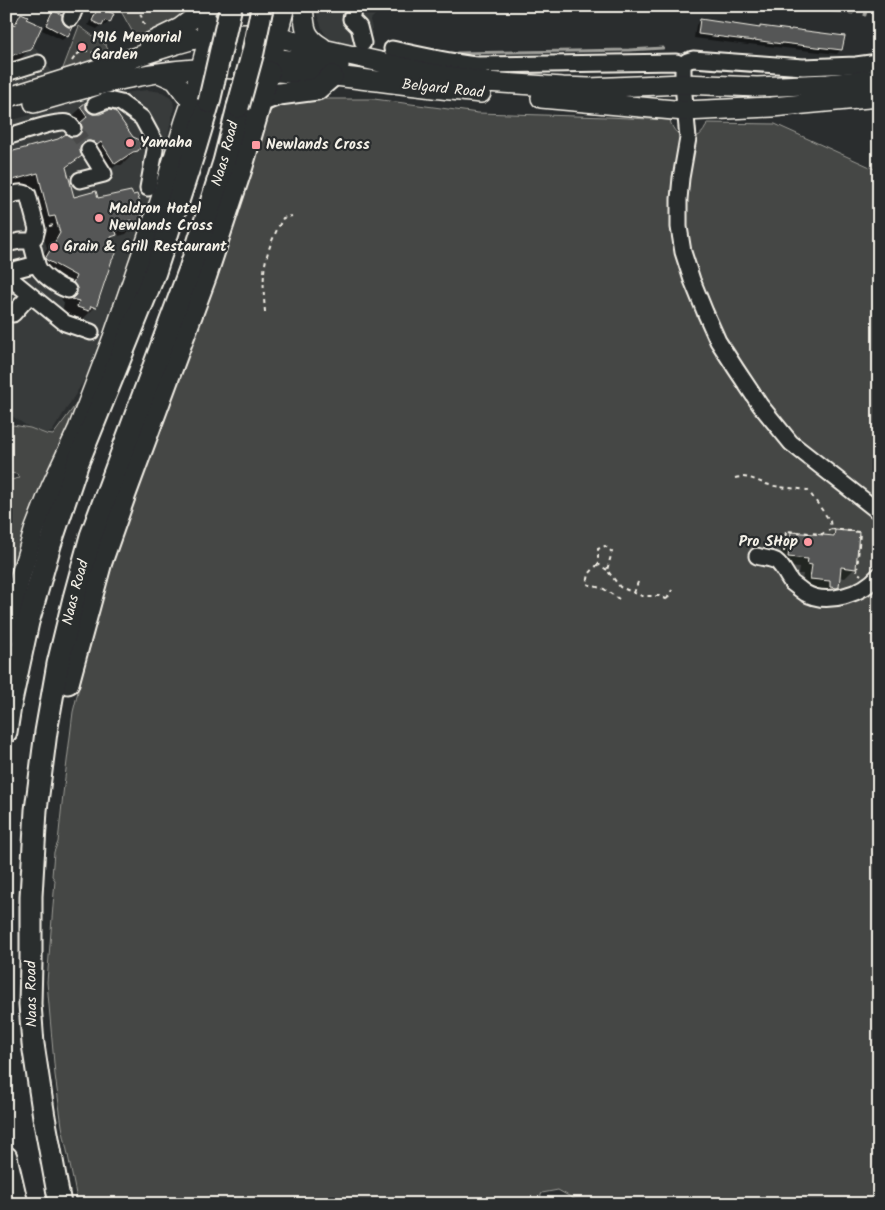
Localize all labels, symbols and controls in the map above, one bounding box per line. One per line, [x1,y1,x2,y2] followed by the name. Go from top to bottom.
[92,26,181,67] place label: 1916 Memorial Garden
[76,41,88,53] marker: 1916 Memorial Garden
[401,73,486,105] street label: Belgard Road
[205,118,246,189] street label: Naas Road
[140,131,192,155] place label: Yamaha
[266,133,370,157] place label: Newlands Cross
[124,137,136,149] marker: Yamaha
[250,139,262,151] marker: Newlands Cross
[109,197,213,238] place label: Maldron Hotel Newlands Cross
[93,212,105,224] marker: Maldron Hotel Newlands Cross
[64,235,227,259] place label: Grain & Grill Restaurant
[48,241,60,253] marker: Grain & Grill Restaurant
[739,530,798,554] place label: Pro SHop
[802,536,814,548] marker: Pro SHop
[56,557,96,628] street label: Naas Road
[19,960,45,1028] street label: Naas Road

